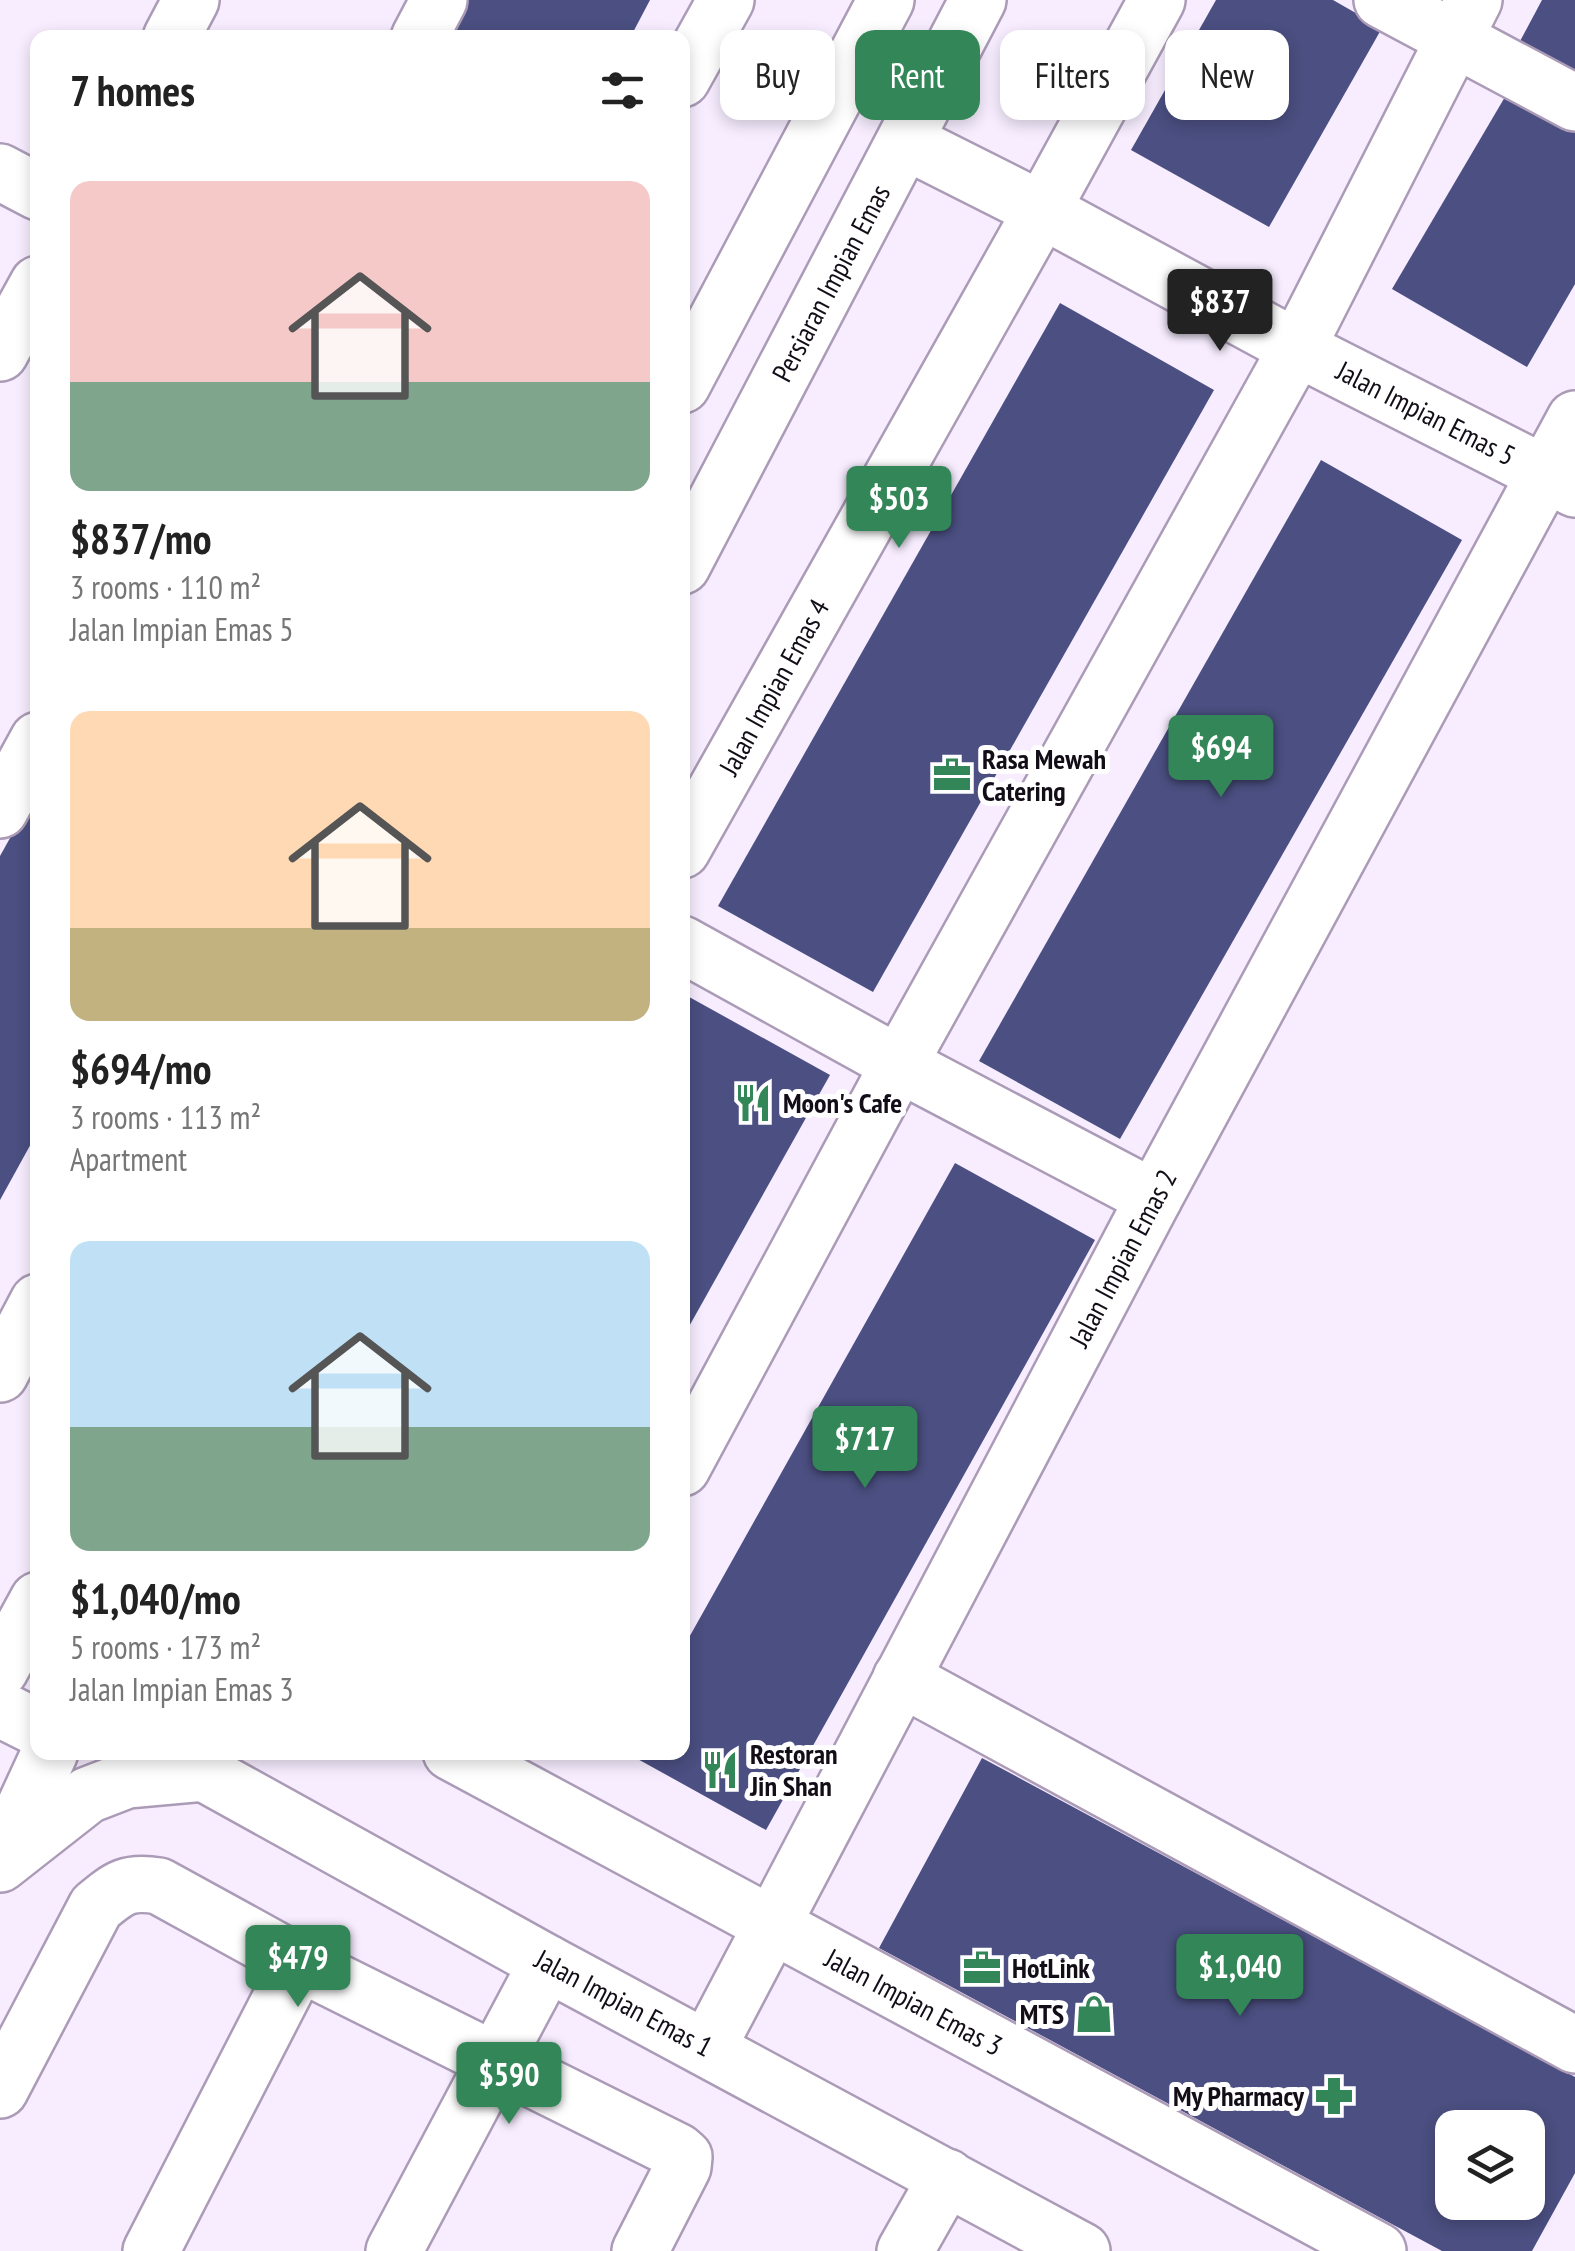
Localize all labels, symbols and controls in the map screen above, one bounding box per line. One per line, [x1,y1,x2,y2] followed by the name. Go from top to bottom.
[720,30,835,120] chip: Buy
[855,30,980,120] chip: Rent
[1000,30,1145,120] chip: Filters
[1165,30,1289,120] chip: New
[70,63,195,118] text: 7 homes
[595,63,650,118] icon: filters
[763,178,898,388] street label: Persiaran Impian Emas
[270,246,450,426] icon: home
[1161,269,1279,354] pin: $837
[1189,280,1251,322] text: $837
[1330,351,1522,473] street label: Jalan Impian Emas 5
[840,466,958,551] pin: $503
[868,477,930,519] text: $503
[70,511,212,566] text: $837/mo
[70,566,261,608] text: 3 rooms · 110 m²
[709,592,837,782] street label: Jalan Impian Emas 4
[70,608,294,650] text: Jalan Impian Emas 5
[1162,715,1280,800] pin: $694
[1190,726,1252,768] text: $694
[982,740,1106,809] place label: Rasa Mewah Catering
[931,754,973,796] office icon: Rasa Mewah Catering
[270,776,450,956] icon: home
[70,1041,212,1096] text: $694/mo
[732,1082,774,1124] restaurant icon: Moon's Cafe
[783,1084,902,1121] place label: Moon's Cafe
[70,1096,261,1138] text: 3 rooms · 113 m²
[70,1138,187,1180] text: Apartment
[1060,1163,1185,1354] street label: Jalan Impian Emas 2
[270,1306,450,1486] icon: home
[806,1406,924,1491] pin: $717
[834,1417,896,1459] text: $717
[70,1571,241,1626] text: $1,040/mo
[70,1626,261,1668] text: 5 rooms · 173 m²
[70,1668,294,1710] text: Jalan Impian Emas 3
[749,1735,838,1804] place label: Restoran Jin Shan
[699,1749,741,1791] restaurant icon: Restoran Jin Shan
[239,1925,357,2010] pin: $479
[1159,1934,1321,2019] pin: $1,040
[267,1936,329,1978] text: $479
[818,1939,1009,2064] street label: Jalan Impian Emas 3
[528,1940,719,2065] street label: Jalan Impian Emas 1
[1198,1945,1282,1987] text: $1,040
[961,1947,1003,1989] office icon: HotLink
[1012,1949,1090,1986] place label: HotLink
[1073,1993,1115,2035] shop icon: MTS
[1020,1995,1064,2032] place label: MTS
[450,2042,568,2127] pin: $590
[478,2053,540,2095] text: $590
[1313,2075,1355,2117] pharmacy icon: My Pharmacy
[1173,2077,1305,2114] place label: My Pharmacy
[1435,2110,1545,2220] map controls
[1435,2110,1545,2220] button: layers

